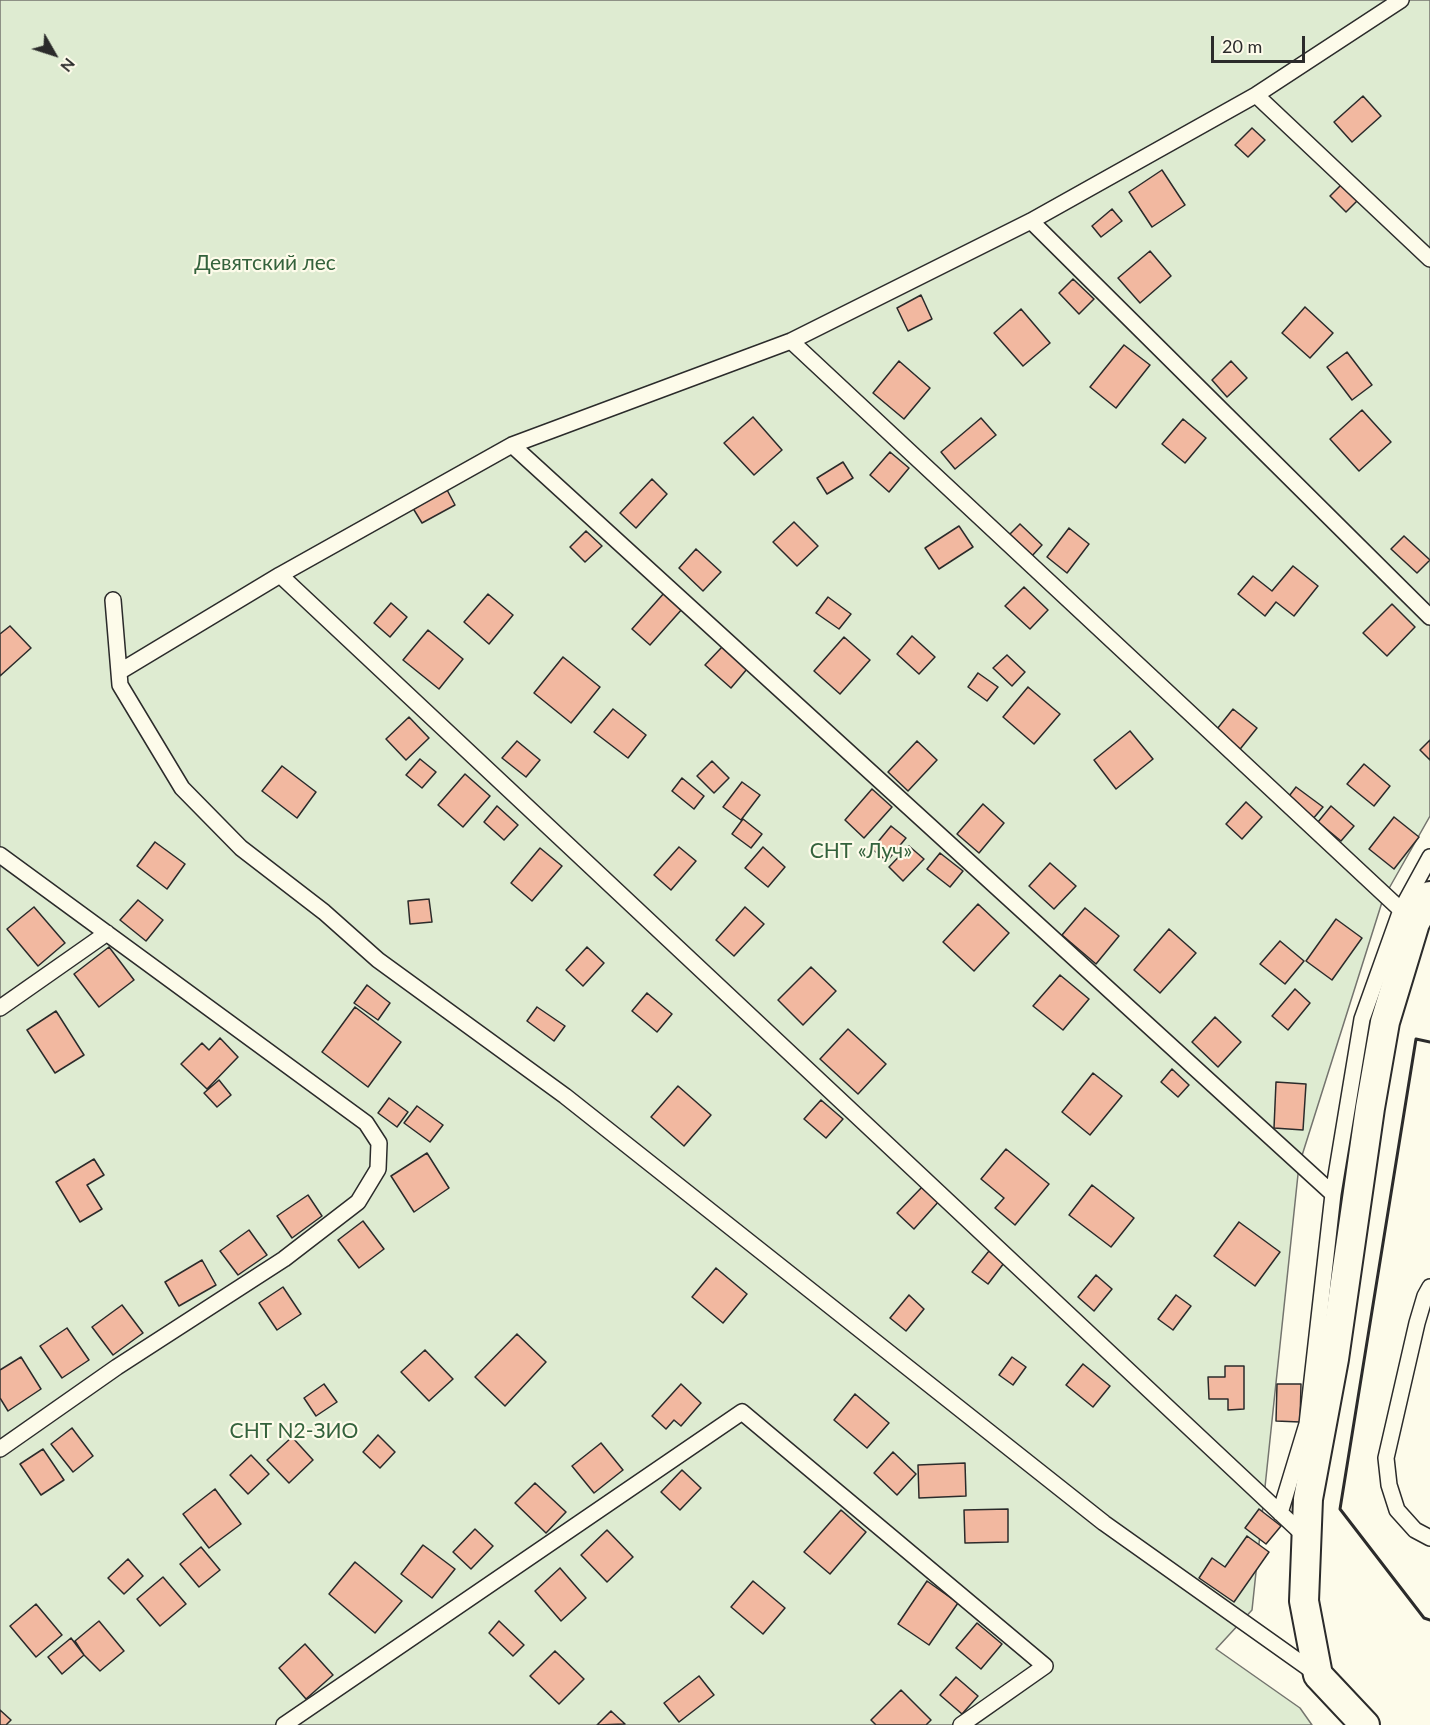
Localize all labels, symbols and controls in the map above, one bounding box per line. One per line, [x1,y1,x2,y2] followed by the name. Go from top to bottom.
[24,24,84,84] north arrow
[1214,24,1308,62] scale bar
[1222,35,1262,57] text: 20 m
[57,55,80,76] text: N
[194,250,336,276] park label: Девятский лес
[810,838,912,864] park label: СНТ «Луч»
[230,1418,358,1444] park label: СНТ N2-ЗИО

